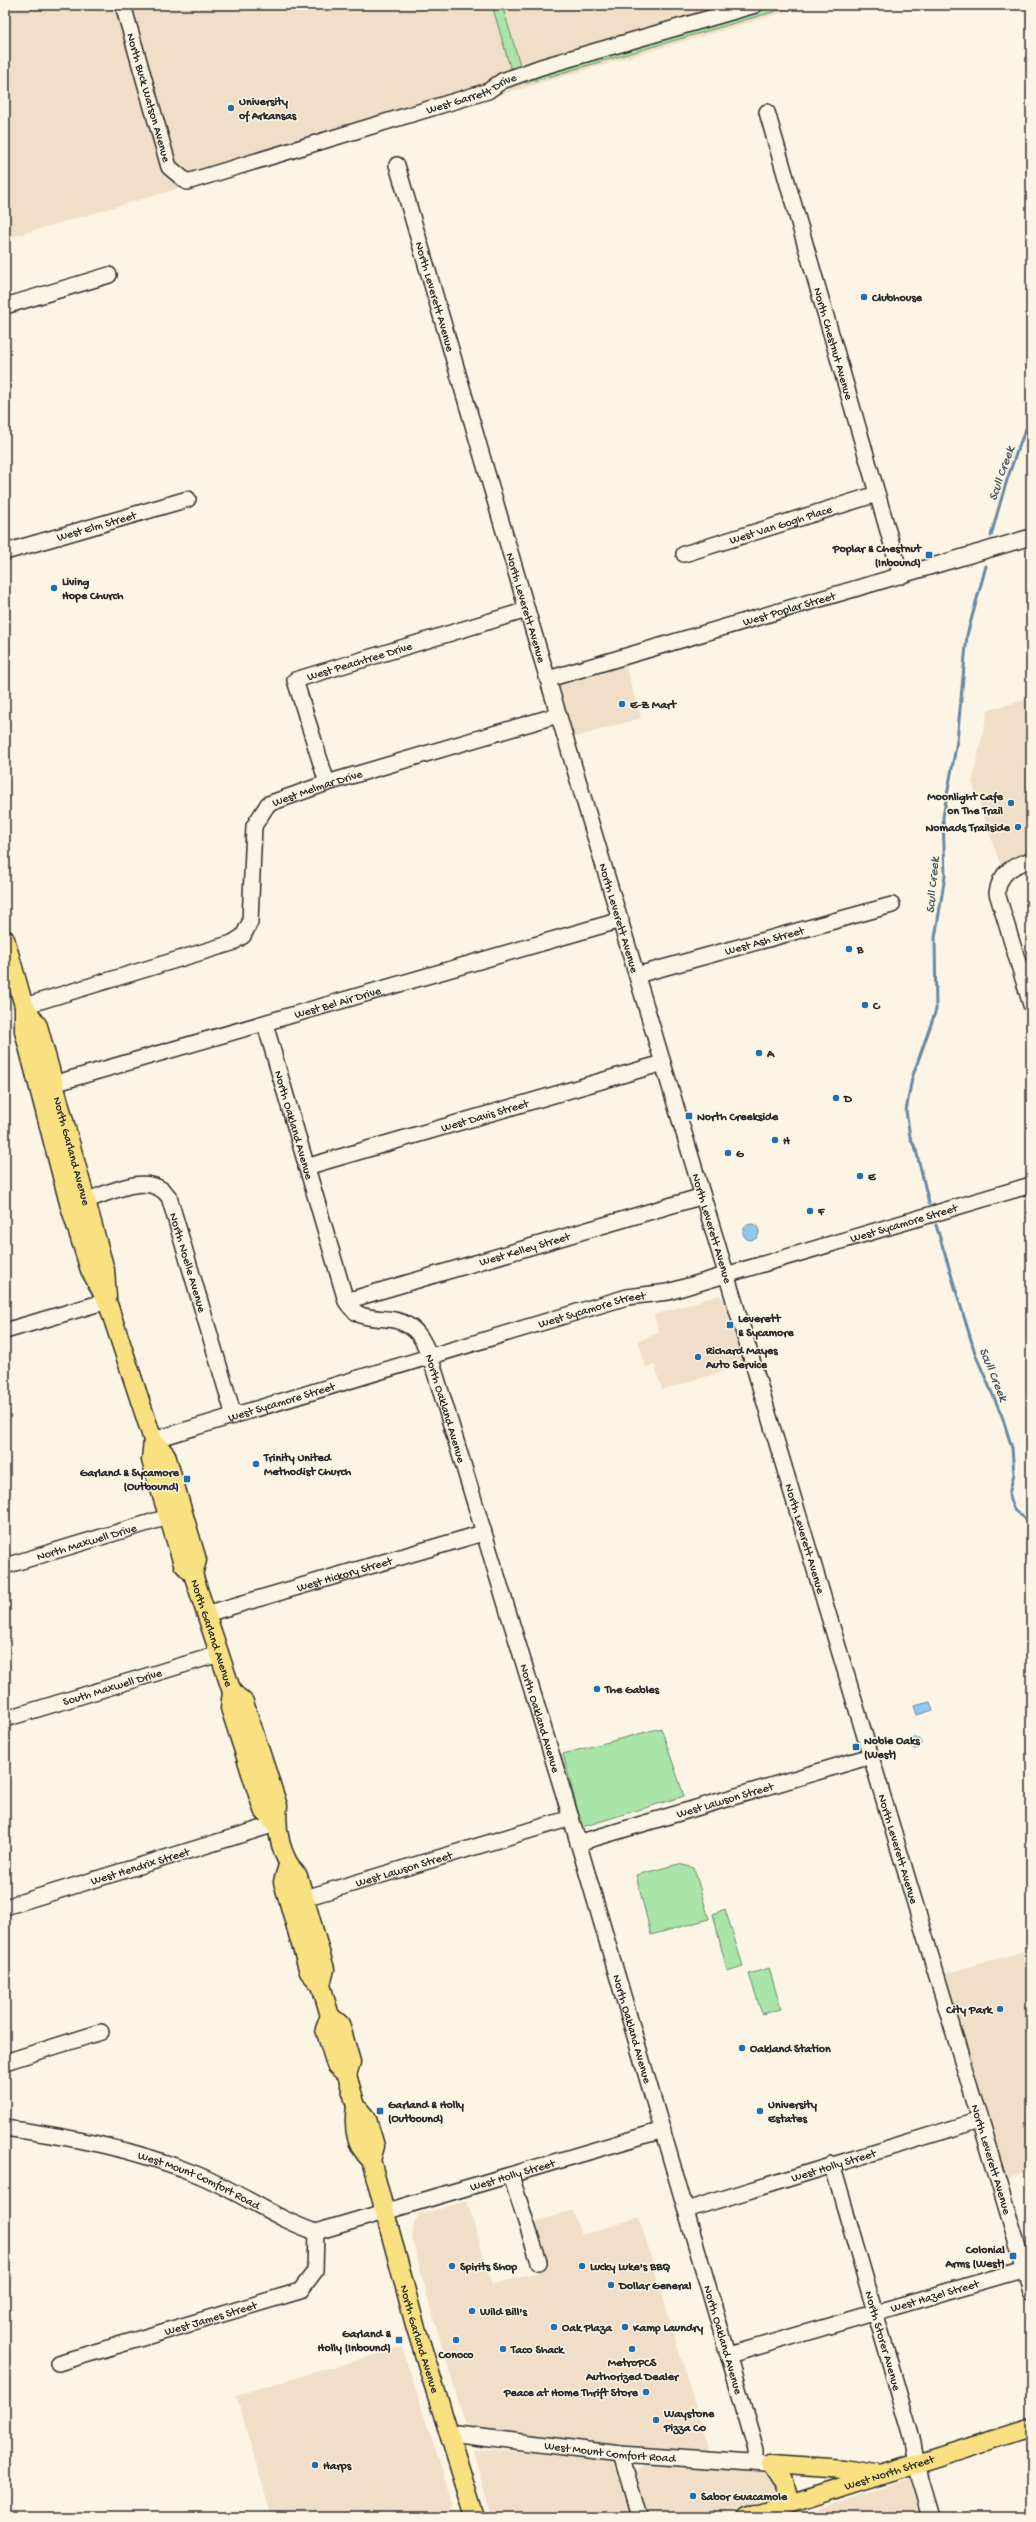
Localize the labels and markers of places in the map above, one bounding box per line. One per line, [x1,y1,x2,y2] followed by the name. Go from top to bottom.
[238,96,297,124] place label: University of Arkansas
[226,103,236,113] marker: University of Arkansas
[859,292,869,302] marker: Clubhouse
[871,292,923,306] place label: Clubhouse
[832,543,922,571] place label: Poplar & Chestnut (Inbound)
[924,550,934,560] marker: Poplar & Chestnut (Inbound)
[62,576,124,604] place label: Living Hope Church
[49,583,59,593] marker: Living Hope Church
[617,699,627,709] marker: E-Z Mart
[629,699,677,713] place label: E-Z Mart
[927,791,1004,819] place label: Moonlight Cafe on The Trail
[1006,798,1016,808] marker: Moonlight Cafe on The Trail
[925,822,1011,836] place label: Nomads Trailside
[1013,822,1023,832] marker: Nomads Trailside
[844,944,854,954] marker: B
[856,944,864,958] place label: B
[860,1000,870,1010] marker: C
[872,1000,881,1014] place label: C
[754,1048,764,1058] marker: A
[766,1048,775,1062] place label: A
[831,1093,841,1103] marker: D
[843,1093,853,1107] place label: D
[684,1111,694,1121] marker: North Creekside
[697,1111,779,1125] place label: North Creekside
[770,1135,780,1145] marker: H
[783,1135,791,1149] place label: H
[723,1148,733,1158] marker: G
[736,1148,745,1162] place label: G
[855,1171,865,1181] marker: E
[867,1171,877,1185] place label: E
[805,1206,815,1216] marker: F
[817,1206,825,1220] place label: F
[738,1313,795,1341] place label: Leverett & Sycamore
[725,1320,735,1330] marker: Leverett & Sycamore
[705,1345,778,1373] place label: Richard Mayes Auto Service
[693,1352,703,1362] marker: Richard Mayes Auto Service
[263,1452,352,1480] place label: Trinity United Methodist Church
[251,1459,261,1469] marker: Trinity United Methodist Church
[80,1467,180,1495] place label: Garland & Sycamore (Outbound)
[182,1474,192,1484] marker: Garland & Sycamore (Outbound)
[592,1684,602,1694] marker: The Gables
[604,1684,660,1698] place label: The Gables
[864,1735,920,1763] place label: Noble Oaks (West)
[851,1742,861,1752] marker: Noble Oaks (West)
[945,2004,994,2018] place label: City Park
[995,2004,1005,2014] marker: City Park
[737,2043,747,2053] marker: Oakland Station
[750,2043,831,2057] place label: Oakland Station
[388,2099,464,2127] place label: Garland & Holly (Outbound)
[767,2099,817,2127] place label: University Estates
[375,2106,385,2116] marker: Garland & Holly (Outbound)
[755,2106,765,2116] marker: University Estates
[944,2244,1005,2272] place label: Colonial Arms (West)
[1008,2251,1018,2261] marker: Colonial Arms (West)
[447,2261,457,2271] marker: Spirits Shop
[460,2261,517,2275] place label: Spirits Shop
[577,2261,587,2271] marker: Lucky Luke's BBQ
[590,2261,670,2275] place label: Lucky Luke's BBQ
[606,2280,616,2290] marker: Dollar General
[618,2280,692,2294] place label: Dollar General
[467,2306,477,2316] marker: Wild Bill's
[479,2306,527,2320] place label: Wild Bill's
[549,2322,559,2332] marker: Oak Plaza
[562,2322,613,2336] place label: Oak Plaza
[620,2322,630,2332] marker: Kamp Laundry
[632,2322,703,2336] place label: Kamp Laundry
[318,2328,391,2356] place label: Garland & Holly (Inbound)
[394,2335,404,2345] marker: Garland & Holly (Inbound)
[451,2335,461,2345] marker: Conoco
[498,2344,508,2354] marker: Taco Shack
[510,2344,565,2358] place label: Taco Shack
[627,2344,637,2354] marker: MetroPCS Authorized Dealer
[438,2349,474,2363] place label: Conoco
[585,2357,680,2385] place label: MetroPCS Authorized Dealer
[503,2387,639,2401] place label: Peace at Home Thrift Store
[641,2387,651,2397] marker: Peace at Home Thrift Store
[663,2408,715,2436] place label: Waystone Pizza Co
[651,2415,661,2425] marker: Waystone Pizza Co
[310,2460,320,2470] marker: Harps
[323,2460,352,2474] place label: Harps
[688,2491,698,2501] marker: Sabor Guacamole
[701,2491,788,2505] place label: Sabor Guacamole

